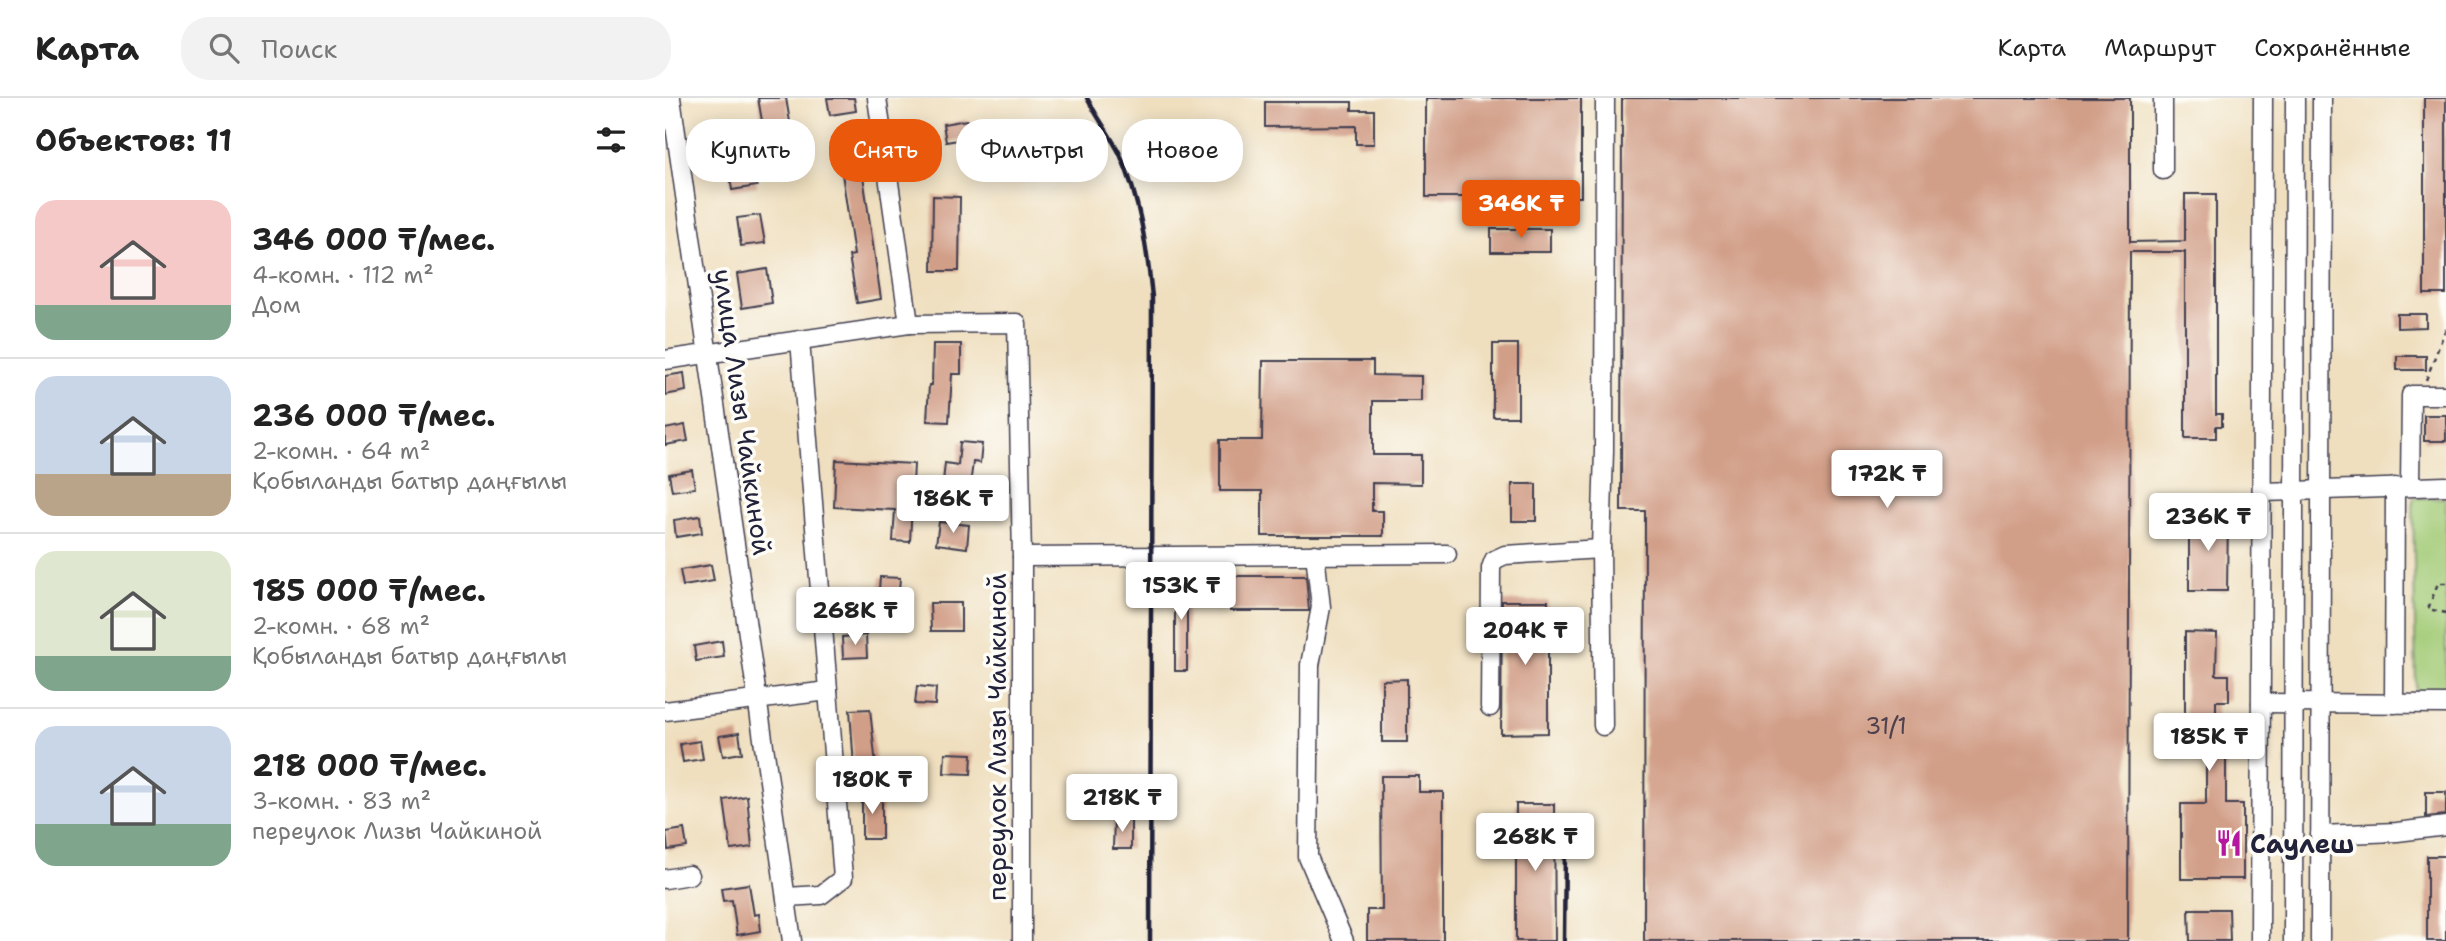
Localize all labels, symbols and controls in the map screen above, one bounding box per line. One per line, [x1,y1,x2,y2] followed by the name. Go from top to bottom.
[181,17,671,80] search box
[35,26,139,71] text: Карта
[205,29,243,67] icon: search
[261,31,337,66] text: Поиск
[1998,32,2066,64] text: Карта
[2104,32,2216,64] text: Маршрут
[2254,32,2411,64] text: Сохранённые
[686,119,815,182] chip: Купить
[829,119,942,182] chip: Снять
[956,119,1108,182] chip: Фильтры
[1122,119,1243,182] chip: Новое
[35,120,232,161] text: Объектов: 11
[592,121,630,159] icon: filters
[1464,180,1578,240] pin: 346K ₸
[1478,188,1564,218] text: 346K ₸
[252,219,495,260] text: 346 000 ₸/мес.
[91,228,175,312] icon: home
[252,260,434,290] text: 4-комн. · 112 m²
[706,266,780,558] street label: улица Лизы Чайкиной
[252,290,301,320] text: Дом
[252,395,496,436] text: 236 000 ₸/мес.
[91,404,175,488] icon: home
[252,436,430,466] text: 2-комн. · 64 m²
[1830,450,1944,510] pin: 172K ₸
[1847,458,1927,488] text: 172K ₸
[252,466,567,496] text: Қобыланды батыр даңғылы
[896,476,1010,535] pin: 186K ₸
[913,483,993,513] text: 186K ₸
[2151,494,2265,553] pin: 236K ₸
[2165,501,2251,531] text: 236K ₸
[1124,562,1238,622] pin: 153K ₸
[252,570,486,611] text: 185 000 ₸/мес.
[1142,570,1220,600] text: 153K ₸
[979,573,1014,901] street label: переулок Лизы Чайкиной
[91,579,175,663] icon: home
[798,588,912,647] pin: 268K ₸
[812,595,898,625] text: 268K ₸
[1468,608,1582,667] pin: 204K ₸
[252,611,430,641] text: 2-комн. · 68 m²
[1482,615,1568,645] text: 204K ₸
[252,641,567,671] text: Қобыланды батыр даңғылы
[1865,711,1907,741] house number: 31/1
[2152,714,2266,773] pin: 185K ₸
[2170,721,2248,751] text: 185K ₸
[252,745,487,786] text: 218 000 ₸/мес.
[91,754,175,838] icon: home
[815,756,929,816] pin: 180K ₸
[832,764,912,794] text: 180K ₸
[1065,774,1179,834] pin: 218K ₸
[1082,782,1162,812] text: 218K ₸
[252,786,431,816] text: 3-комн. · 83 m²
[1478,814,1592,873] pin: 268K ₸
[252,816,542,846] text: переулок Лизы Чайкиной
[1492,821,1578,851] text: 268K ₸
[2250,826,2354,861] place label: Саулеш
[2214,828,2244,858] restaurant icon: Саулеш

